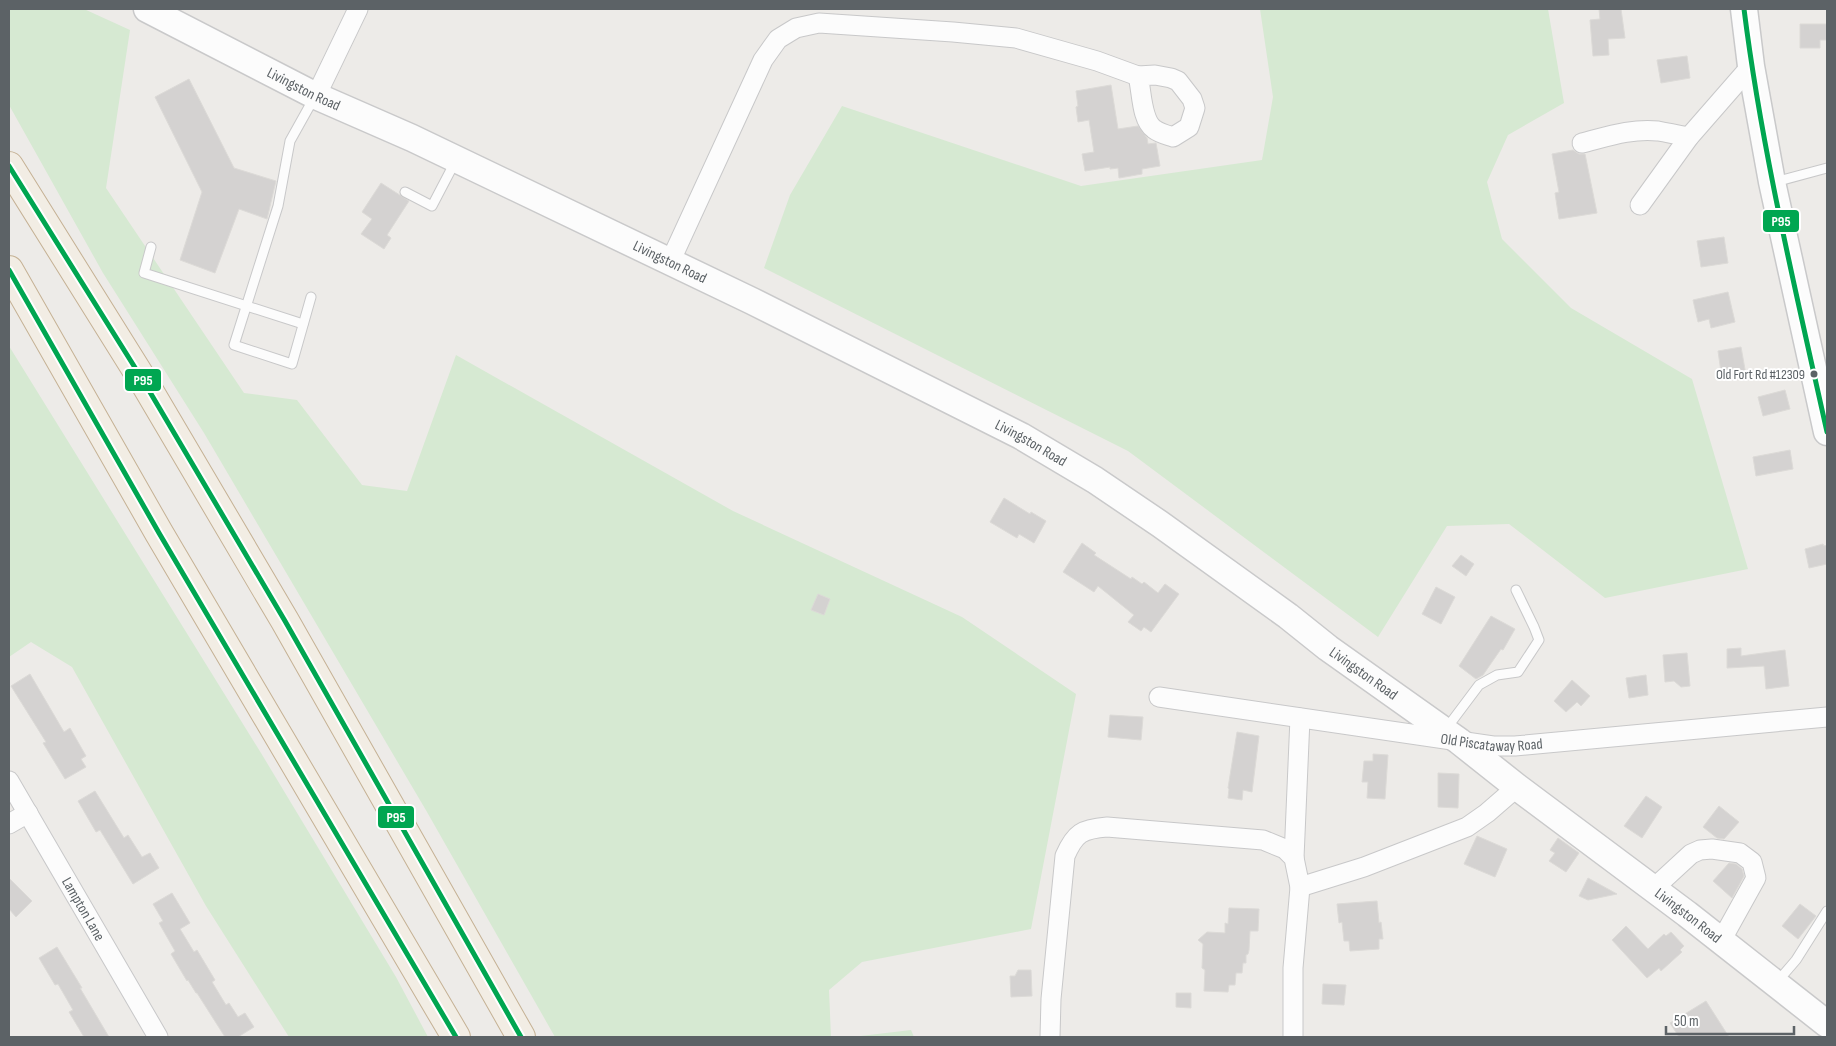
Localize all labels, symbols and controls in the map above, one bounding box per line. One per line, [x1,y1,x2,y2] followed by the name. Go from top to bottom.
[264,63,343,115] street label: Livingston Road
[1762,209,1800,233] line badge: P95
[1771,213,1791,230] text: P95
[630,236,710,287] street label: Livingston Road
[1716,366,1805,383] place label: Old Fort Rd #12309
[124,368,162,392] line badge: P95
[1809,369,1819,379] marker: Old Fort Rd #12309
[133,372,153,389] text: P95
[992,415,1070,471] street label: Livingston Road
[1326,643,1401,704] street label: Livingston Road
[1439,729,1543,756] street label: Old Piscataway Road
[377,805,415,829] line badge: P95
[386,809,406,826] text: P95
[58,874,109,944] street label: Lampton Lane
[1651,884,1725,947] street label: Livingston Road
[1666,1004,1794,1036] scale bar
[1674,1012,1699,1031] text: 50 m

